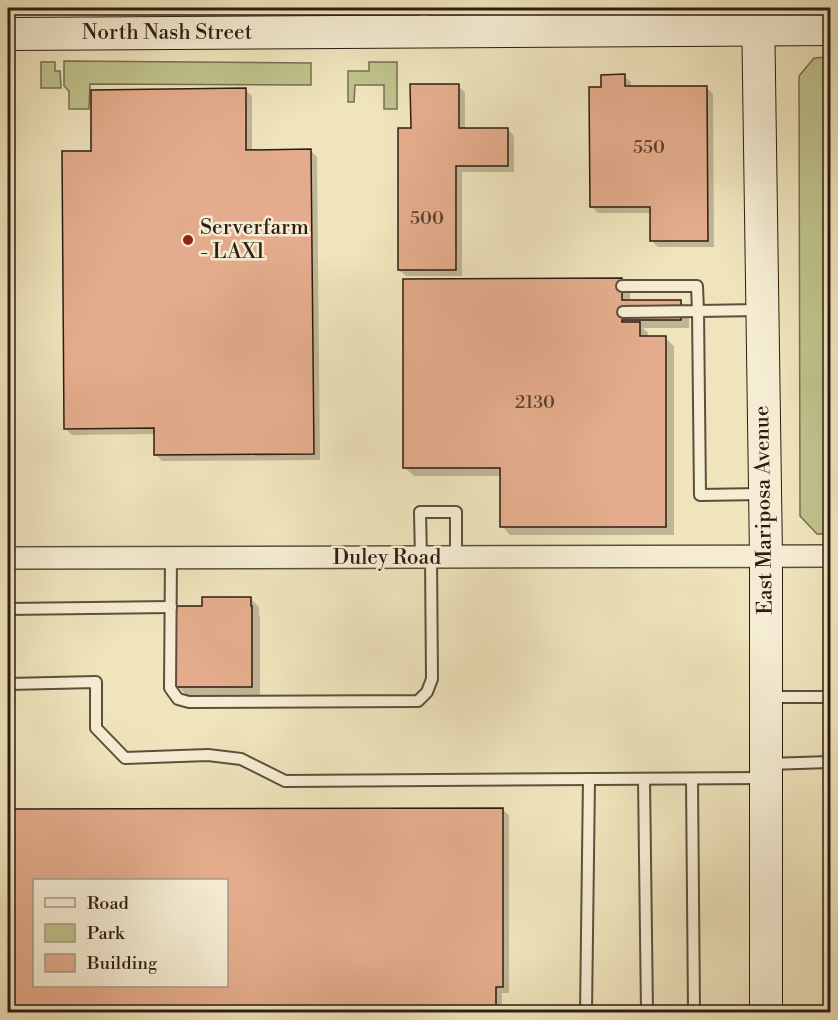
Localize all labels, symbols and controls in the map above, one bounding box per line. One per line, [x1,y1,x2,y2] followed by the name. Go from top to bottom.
[82,20,253,46] street label: North Nash Street
[633,136,665,159] house number: 550
[410,207,444,230] house number: 500
[200,215,309,265] place label: Serverfarm - LAX1
[181,233,195,247] marker: Serverfarm - LAX1
[515,391,555,414] house number: 2130
[749,405,779,615] street label: East Mariposa Avenue
[333,545,441,571] street label: Duley Road
[33,879,228,987] legend
[87,892,130,915] text: Road
[87,922,126,945] text: Park
[86,952,158,975] text: Building

